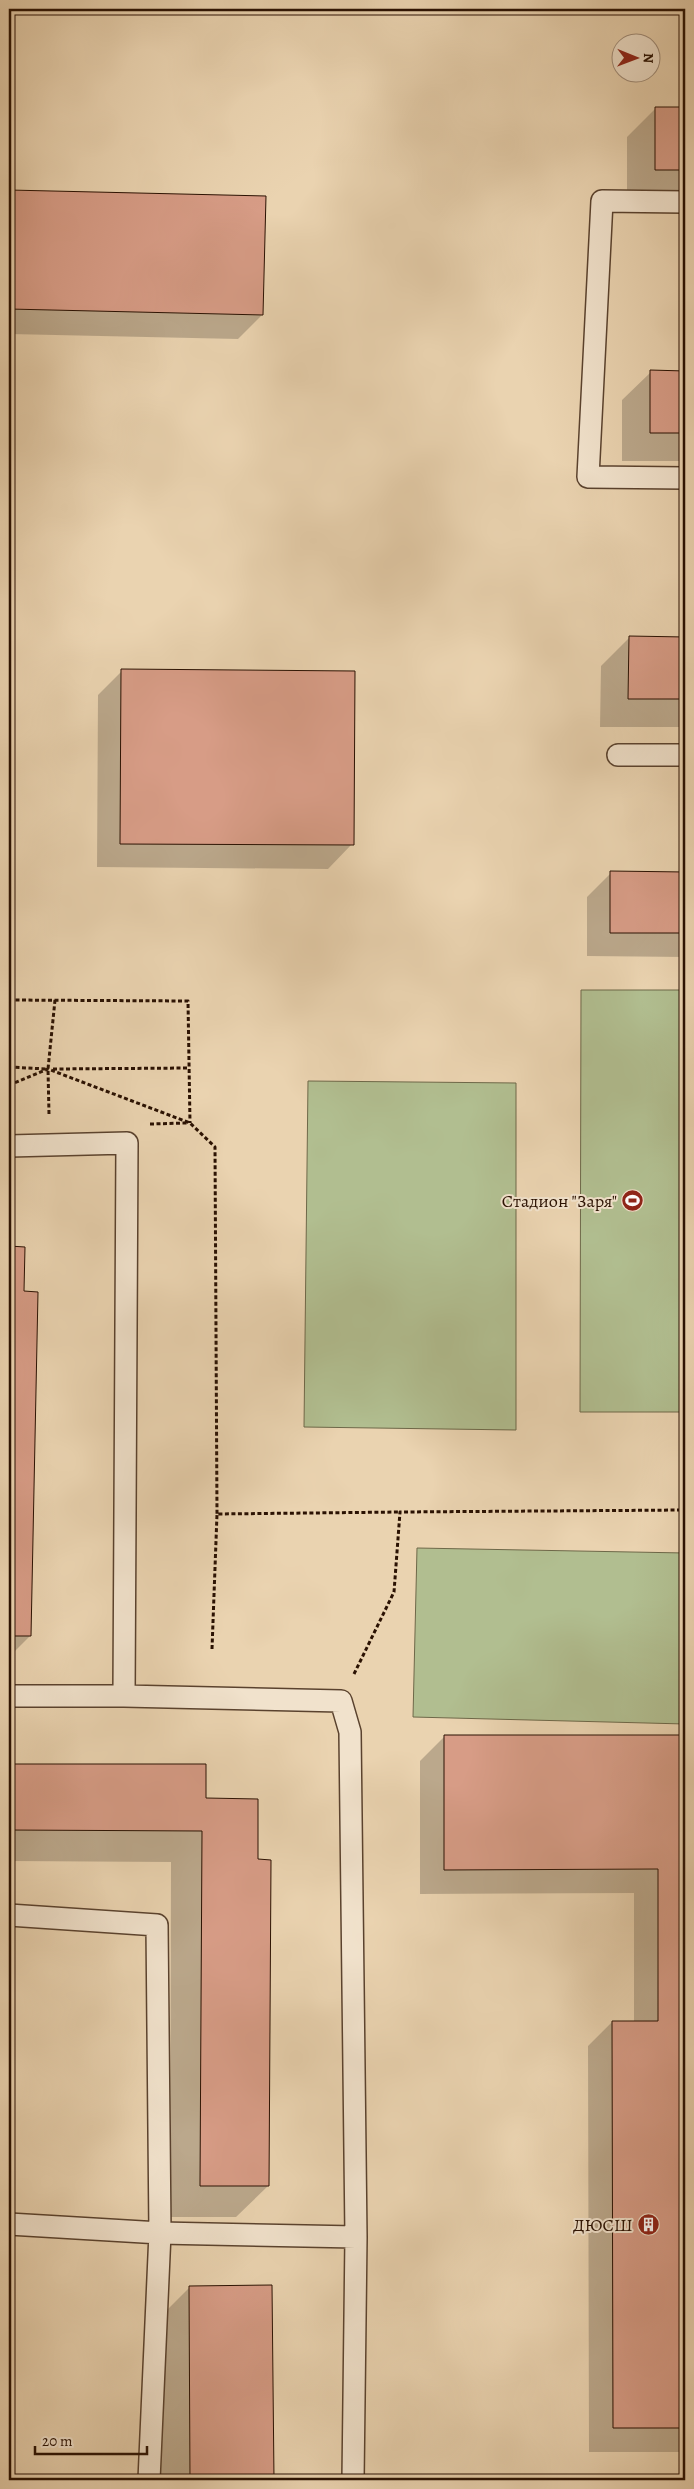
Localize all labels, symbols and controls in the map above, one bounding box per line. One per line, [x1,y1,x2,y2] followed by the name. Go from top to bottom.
[612,32,662,82] north arrow
[639,53,658,63] text: N
[502,1189,617,1213] place label: Стадион "Заря"
[621,1189,645,1213] sports icon: Стадион "Заря"
[573,2213,633,2237] place label: ДЮСШ
[637,2213,661,2237] building icon: ДЮСШ
[35,2424,148,2456] scale bar
[42,2431,73,2451] text: 20 m

